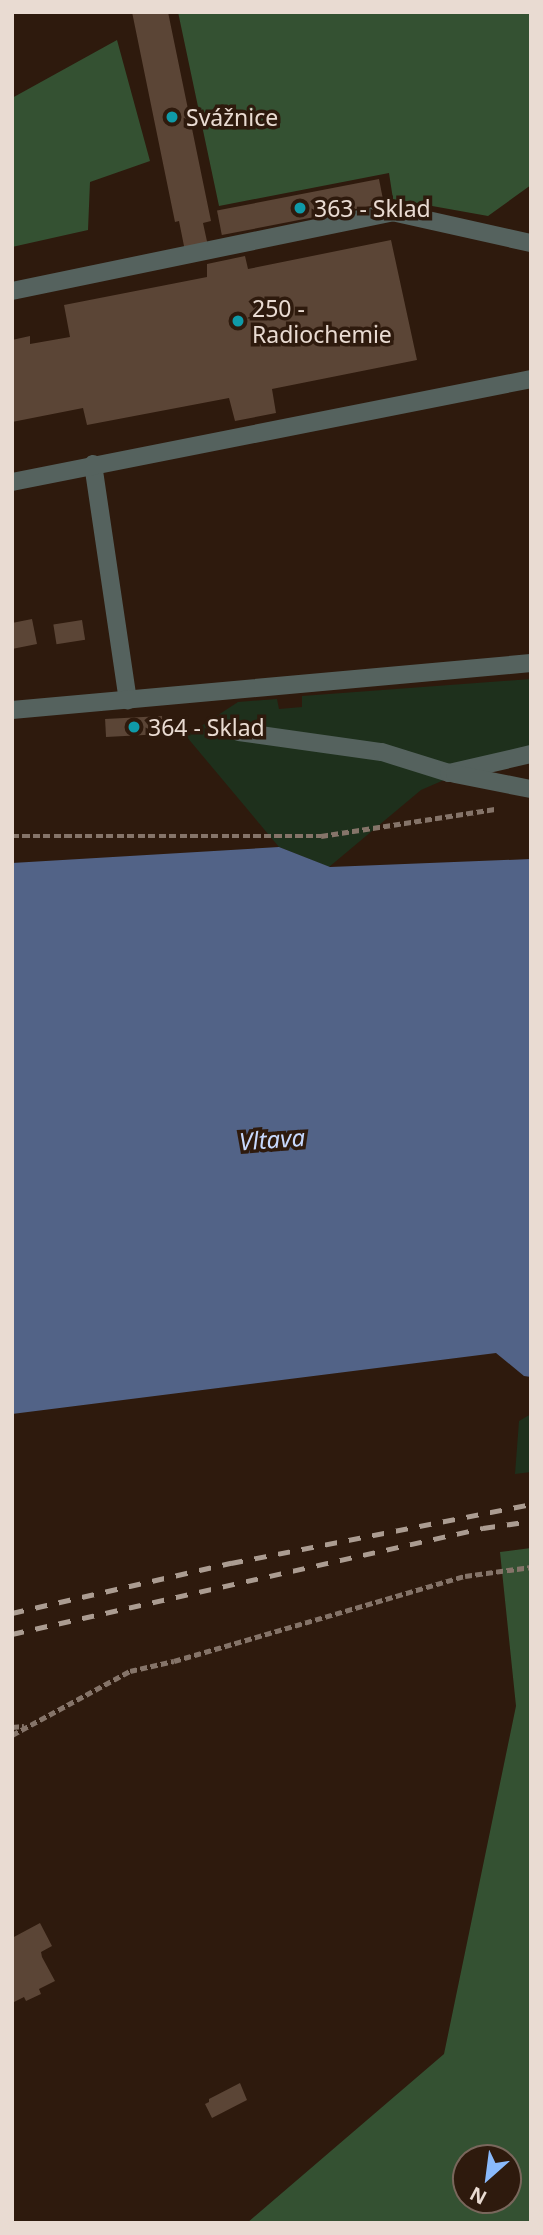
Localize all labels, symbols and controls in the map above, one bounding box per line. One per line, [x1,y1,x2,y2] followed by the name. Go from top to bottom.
[186,103,278,131] place label: Svážnice
[164,109,180,125] marker: Svážnice
[314,194,431,222] place label: 363 - Sklad
[292,200,308,216] marker: 363 - Sklad
[252,294,392,348] place label: 250 - Radiochemie
[230,313,246,329] marker: 250 - Radiochemie
[148,713,265,741] place label: 364 - Sklad
[126,719,142,735] marker: 364 - Sklad
[238,1122,306,1156] water label: Vltava
[452,2144,522,2214] north arrow
[465,2181,491,2211] text: N

